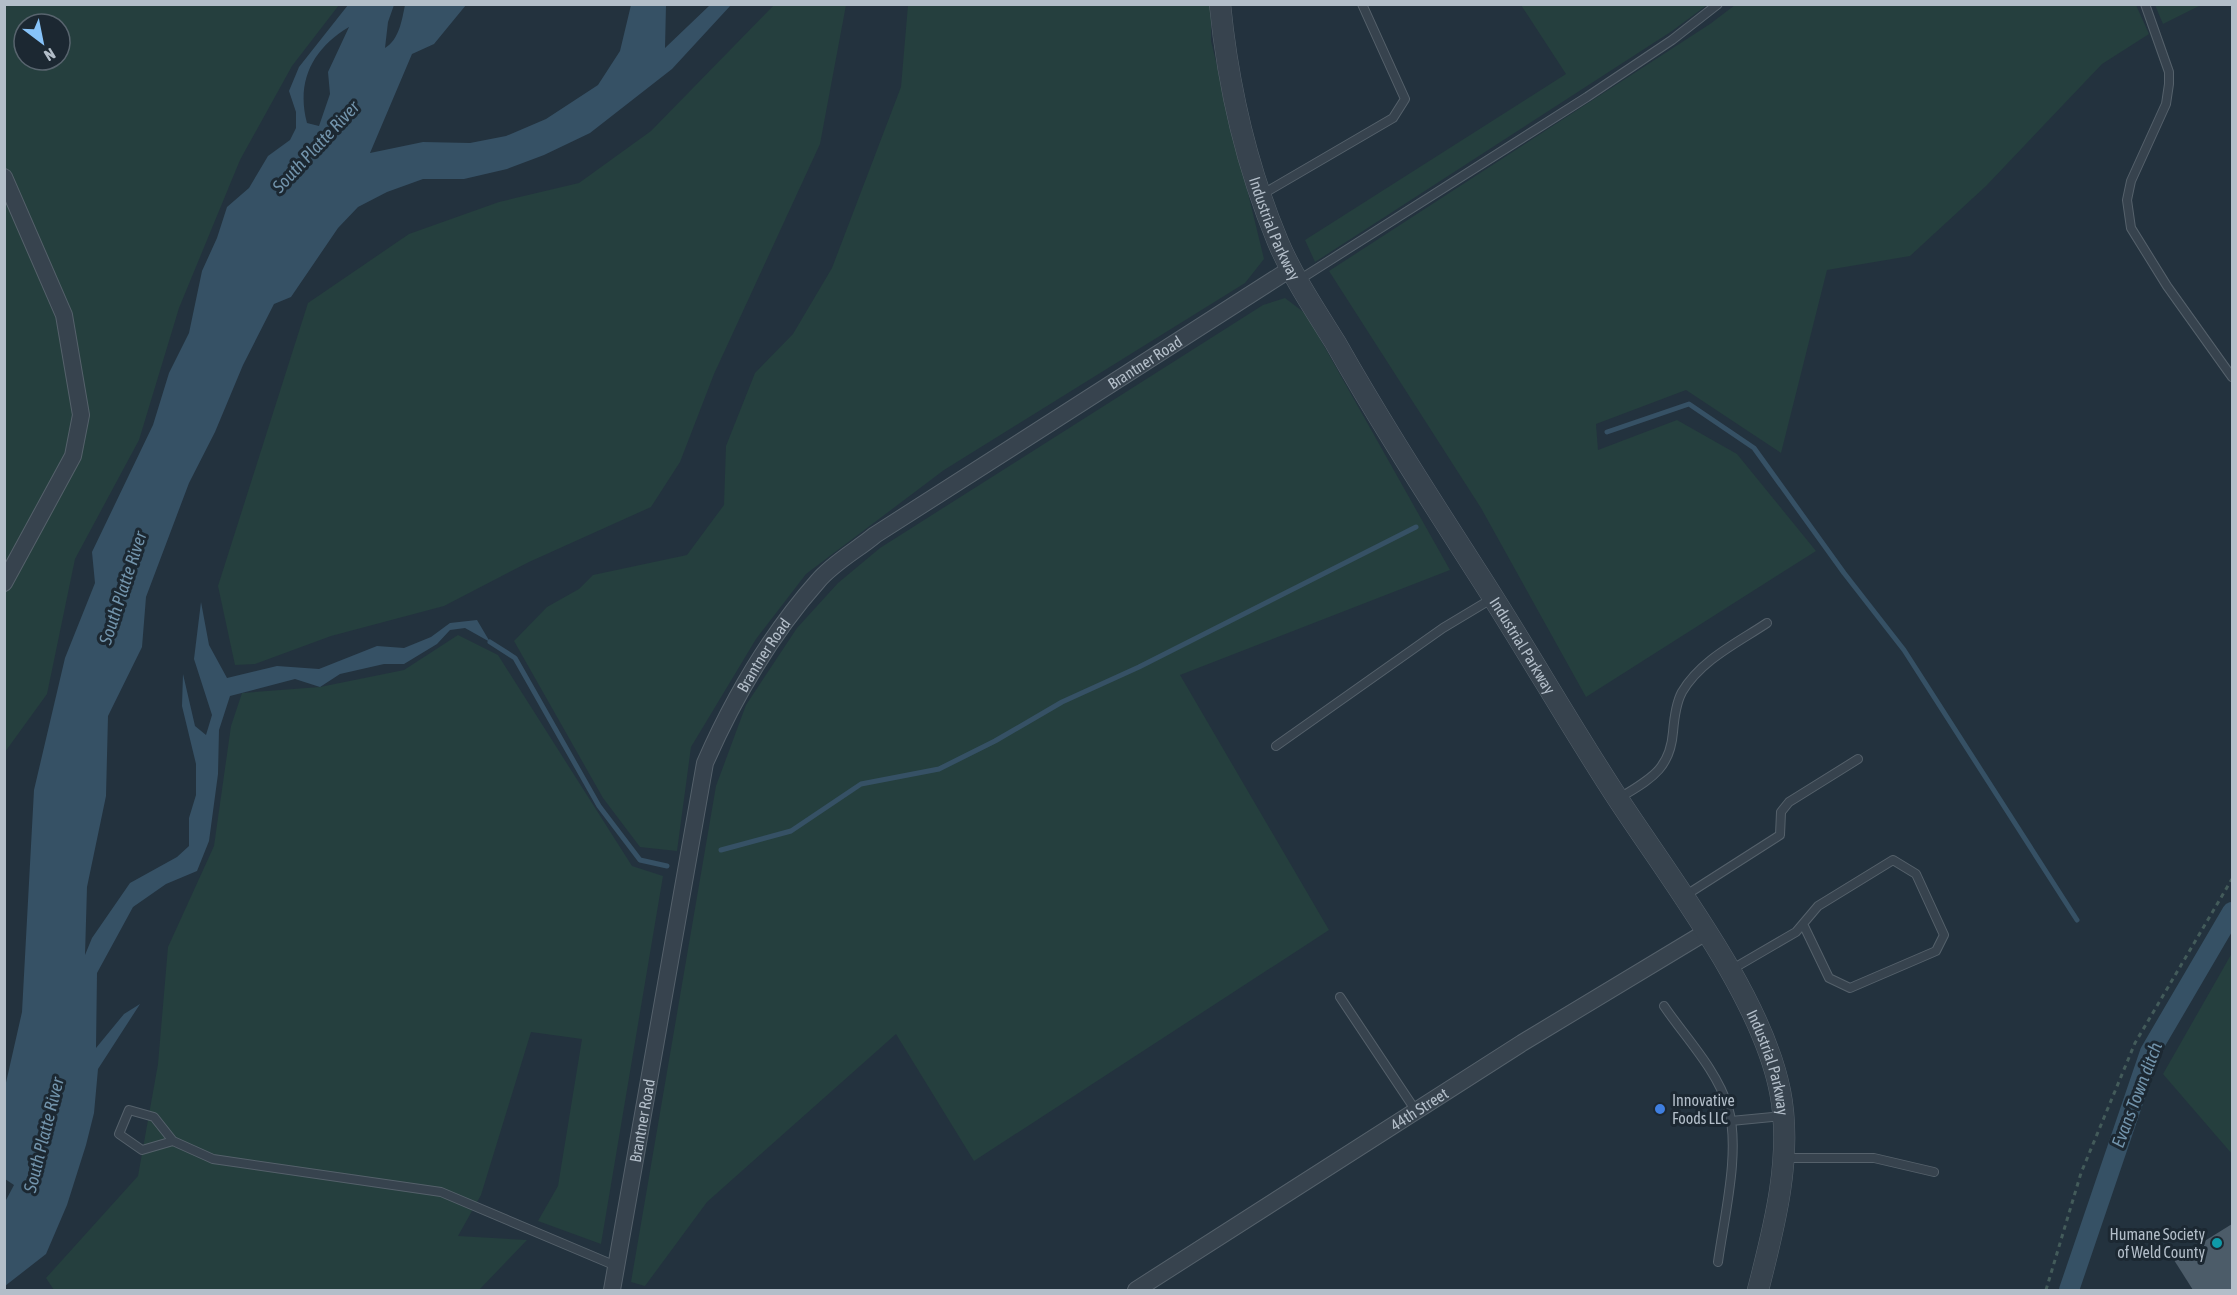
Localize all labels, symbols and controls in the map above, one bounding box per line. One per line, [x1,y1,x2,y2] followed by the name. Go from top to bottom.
[12,12,72,72] north arrow
[41,45,59,65] text: N
[267,96,364,198] water label: South Platte River
[1246,175,1304,284] street label: Industrial Parkway
[1104,332,1185,393] street label: Brantner Road
[94,528,151,648] water label: South Platte River
[1486,594,1559,698] street label: Industrial Parkway
[733,615,794,695] street label: Brantner Road
[1743,1007,1792,1117] street label: Industrial Parkway
[2107,1039,2166,1150] water label: Evans Town ditch
[19,1075,68,1195] water label: South Platte River
[626,1077,658,1164] street label: Brantner Road
[1387,1084,1451,1134] street label: 44th Street
[1672,1091,1735,1127] place label: Innovative Foods LLC
[1653,1102,1667,1116] marker: Innovative Foods LLC
[2109,1225,2205,1262] place label: Humane Society of Weld County
[2210,1236,2224,1250] marker: Humane Society of Weld County

